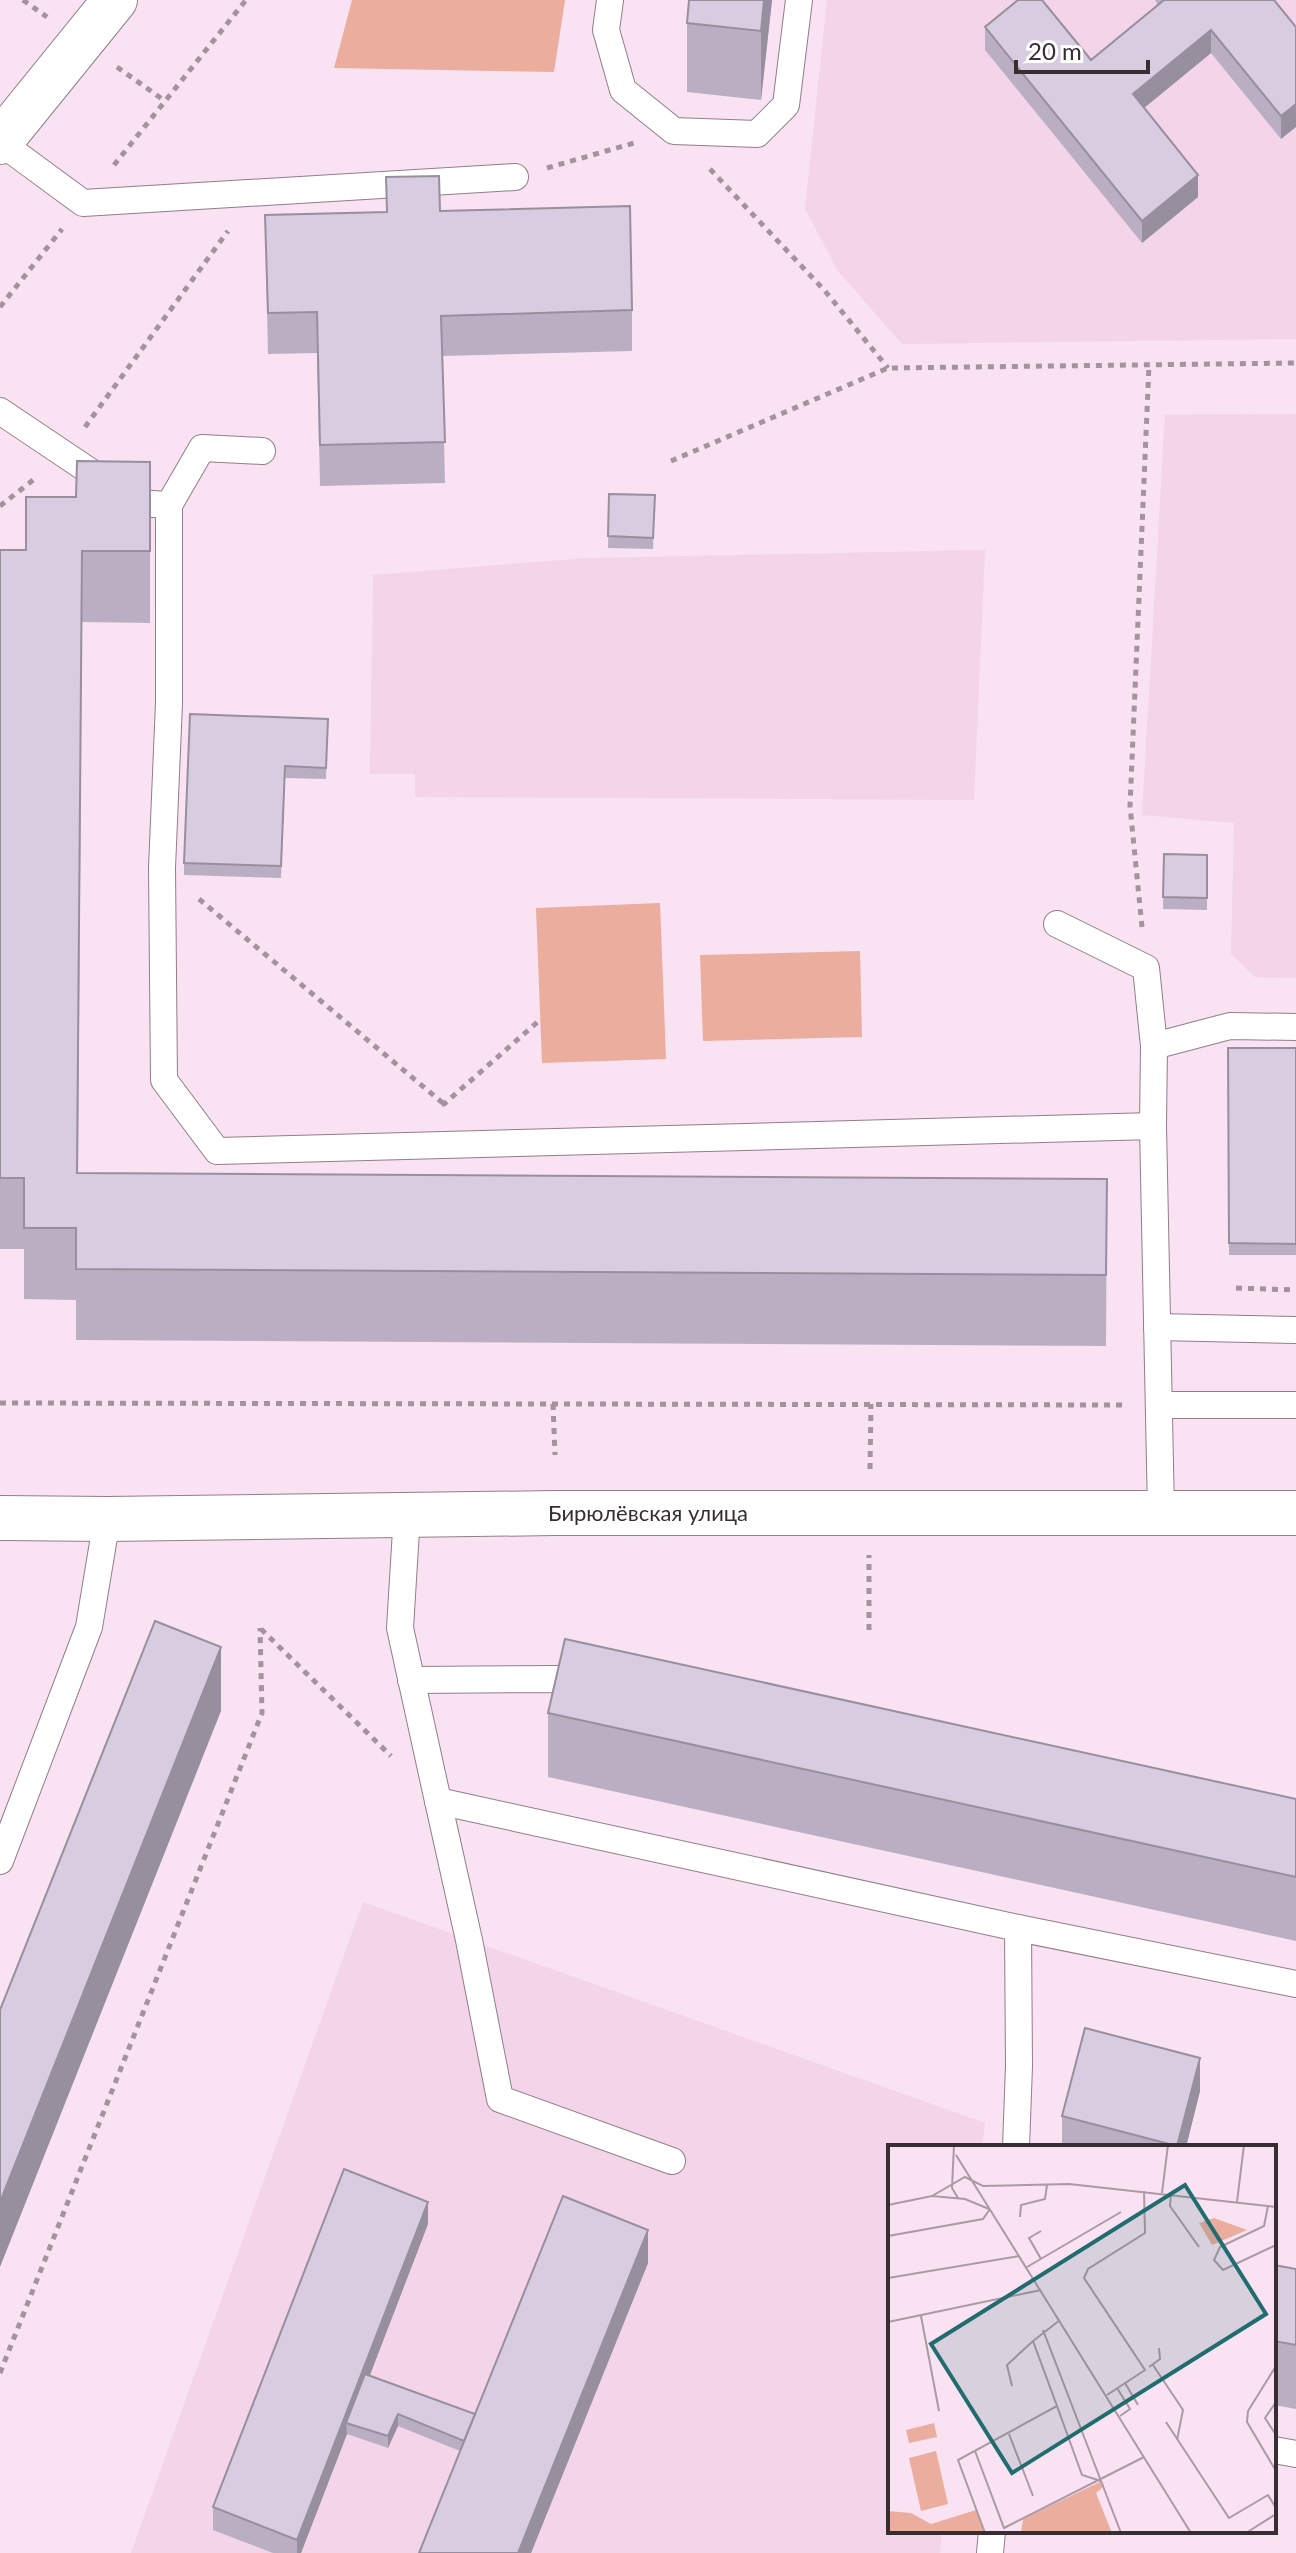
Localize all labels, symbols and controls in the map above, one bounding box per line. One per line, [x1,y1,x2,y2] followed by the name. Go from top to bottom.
[1016,24,1148,74] scale bar
[1028,36,1082,65] text: 20 m
[548,1499,748,1526] street label: Бирюлёвская улица
[888,2145,1276,2533] inset map

